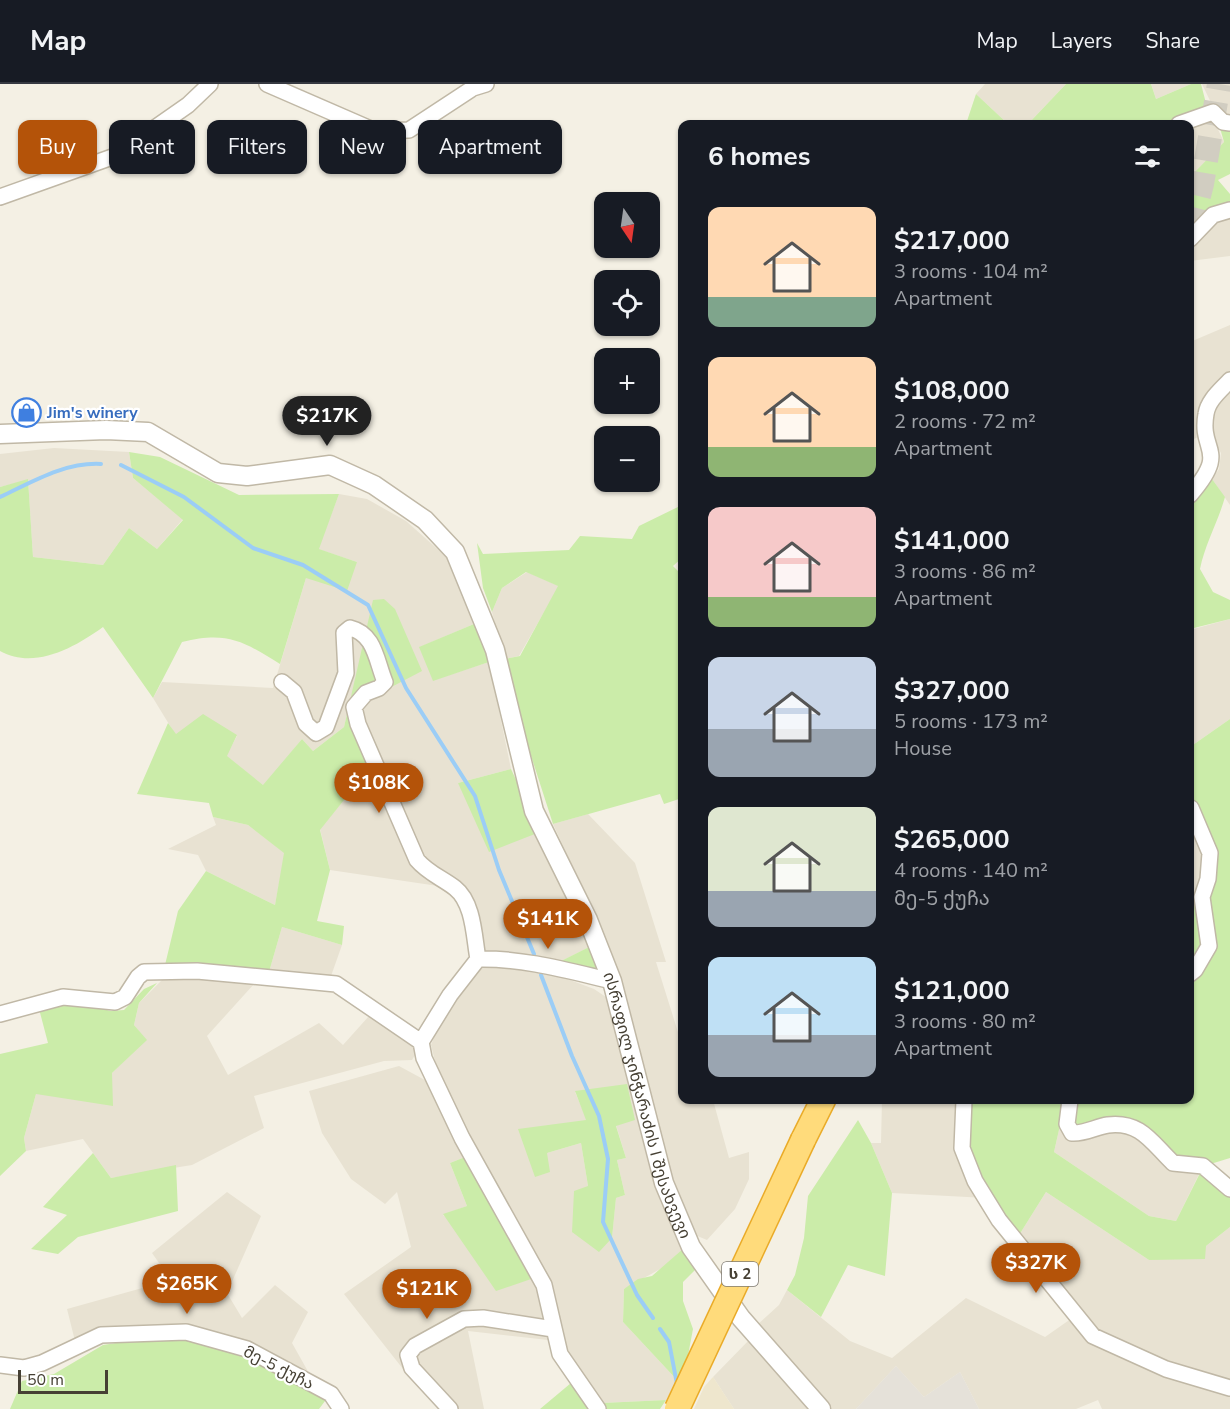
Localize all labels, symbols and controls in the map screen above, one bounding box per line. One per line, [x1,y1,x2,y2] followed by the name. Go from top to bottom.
[30,22,86,60] text: Map
[976,27,1018,55] text: Map
[1051,27,1112,55] text: Layers
[1145,27,1200,55] text: Share
[18,120,97,174] chip: Buy
[109,120,195,174] chip: Rent
[207,120,307,174] chip: Filters
[319,120,406,174] chip: New
[418,120,562,174] chip: Apartment
[708,139,810,174] text: 6 homes
[1131,140,1164,173] icon: filters
[594,192,660,258] north arrow
[594,192,660,492] map controls
[894,223,1010,258] text: $217,000
[756,231,828,303] icon: home
[894,258,1048,285] text: 3 rooms · 104 m²
[594,270,660,336] button: locate
[894,285,992,312] text: Apartment
[594,348,660,414] button: +
[894,373,1010,408] text: $108,000
[756,381,828,453] icon: home
[10,396,42,428] shop icon: Jim's winery
[285,396,369,447] pin: $217K
[46,402,138,424] place label: Jim's winery
[296,402,358,429] text: $217K
[894,408,1036,435] text: 2 rooms · 72 m²
[594,426,660,492] button: −
[894,435,992,462] text: Apartment
[894,523,1010,558] text: $141,000
[756,531,828,603] icon: home
[894,558,1036,585] text: 3 rooms · 86 m²
[894,585,992,612] text: Apartment
[894,673,1010,708] text: $327,000
[756,681,828,753] icon: home
[894,708,1048,735] text: 5 rooms · 173 m²
[894,735,952,762] text: House
[337,763,421,814] pin: $108K
[348,769,410,796] text: $108K
[894,822,1010,857] text: $265,000
[756,831,828,903] icon: home
[894,857,1048,884] text: 4 rooms · 140 m²
[894,885,990,912] text: მე-5 ქუჩა
[506,899,590,950] pin: $141K
[517,905,579,932] text: $141K
[597,969,696,1242] street label: ისრაფილ ჯინჭარაძის I შესახვევი
[894,973,1010,1008] text: $121,000
[756,981,828,1053] icon: home
[894,1008,1036,1035] text: 3 rooms · 80 m²
[894,1035,992,1062] text: Apartment
[994,1243,1078,1294] pin: $327K
[1005,1249,1067,1276] text: $327K
[722,1262,758,1286] road number: ს 2
[145,1264,229,1315] pin: $265K
[385,1269,469,1320] pin: $121K
[156,1270,218,1297] text: $265K
[396,1275,458,1302] text: $121K
[239,1341,318,1395] street label: მე-5 ქუჩა
[18,1367,108,1394] scale bar
[27,1369,64,1391] text: 50 m

